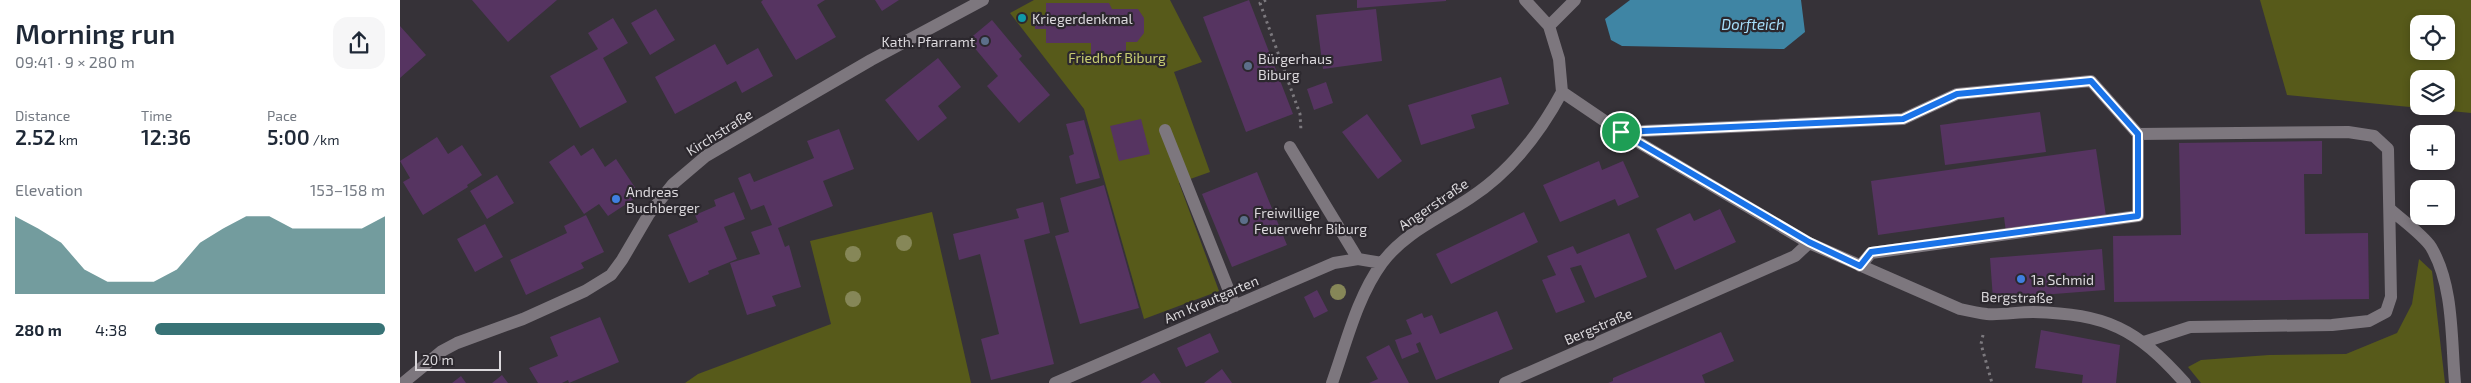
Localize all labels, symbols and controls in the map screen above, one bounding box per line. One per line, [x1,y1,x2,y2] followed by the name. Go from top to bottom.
[1032,10,1133,27] place label: Kriegerdenkmal
[1016,12,1028,24] marker: Kriegerdenkmal
[1721,15,1785,33] water label: Dorfteich
[2410,15,2455,225] map controls
[2410,15,2455,60] button: locate
[15,16,175,50] text: Morning run
[333,17,385,69] button: share
[881,33,975,50] place label: Kath. Pfarramt
[979,35,991,47] marker: Kath. Pfarramt
[1068,49,1166,66] park label: Friedhof Biburg
[1258,50,1332,83] place label: Bürgerhaus Biburg
[15,52,135,71] text: 09:41 · 9 × 280 m
[1242,60,1254,72] marker: Bürgerhaus Biburg
[2410,70,2455,115] button: layers
[683,105,755,159] street label: Kirchstraße
[15,107,70,124] text: Distance
[141,107,172,124] text: Time
[267,107,297,124] text: Pace
[1600,111,1642,153] pin
[1607,118,1635,146] icon: arrive
[15,124,56,149] text: 2.52
[141,124,191,149] text: 12:36
[267,124,310,149] text: 5:00
[2410,125,2455,170] button: +
[56,131,78,148] text: km
[310,131,339,148] text: /km
[1395,174,1471,234] street label: Angerstraße
[15,180,83,199] text: Elevation
[310,180,385,199] text: 153–158 m
[2410,180,2455,225] button: −
[626,183,700,216] place label: Andreas Buchberger
[610,193,622,205] marker: Andreas Buchberger
[1254,204,1367,237] place label: Freiwillige Feuerwehr Biburg
[1238,214,1250,226] marker: Freiwillige Feuerwehr Biburg
[1161,271,1261,327] street label: Am Krautgarten
[2031,271,2094,288] place label: 1a Schmid
[2015,273,2027,285] marker: 1a Schmid
[1981,288,2053,306] street label: Bergstraße
[1561,304,1635,348] street label: Bergstraße
[15,320,62,339] text: 280 m
[95,320,127,339] text: 4:38
[415,348,501,371] scale bar
[422,351,454,368] text: 20 m

